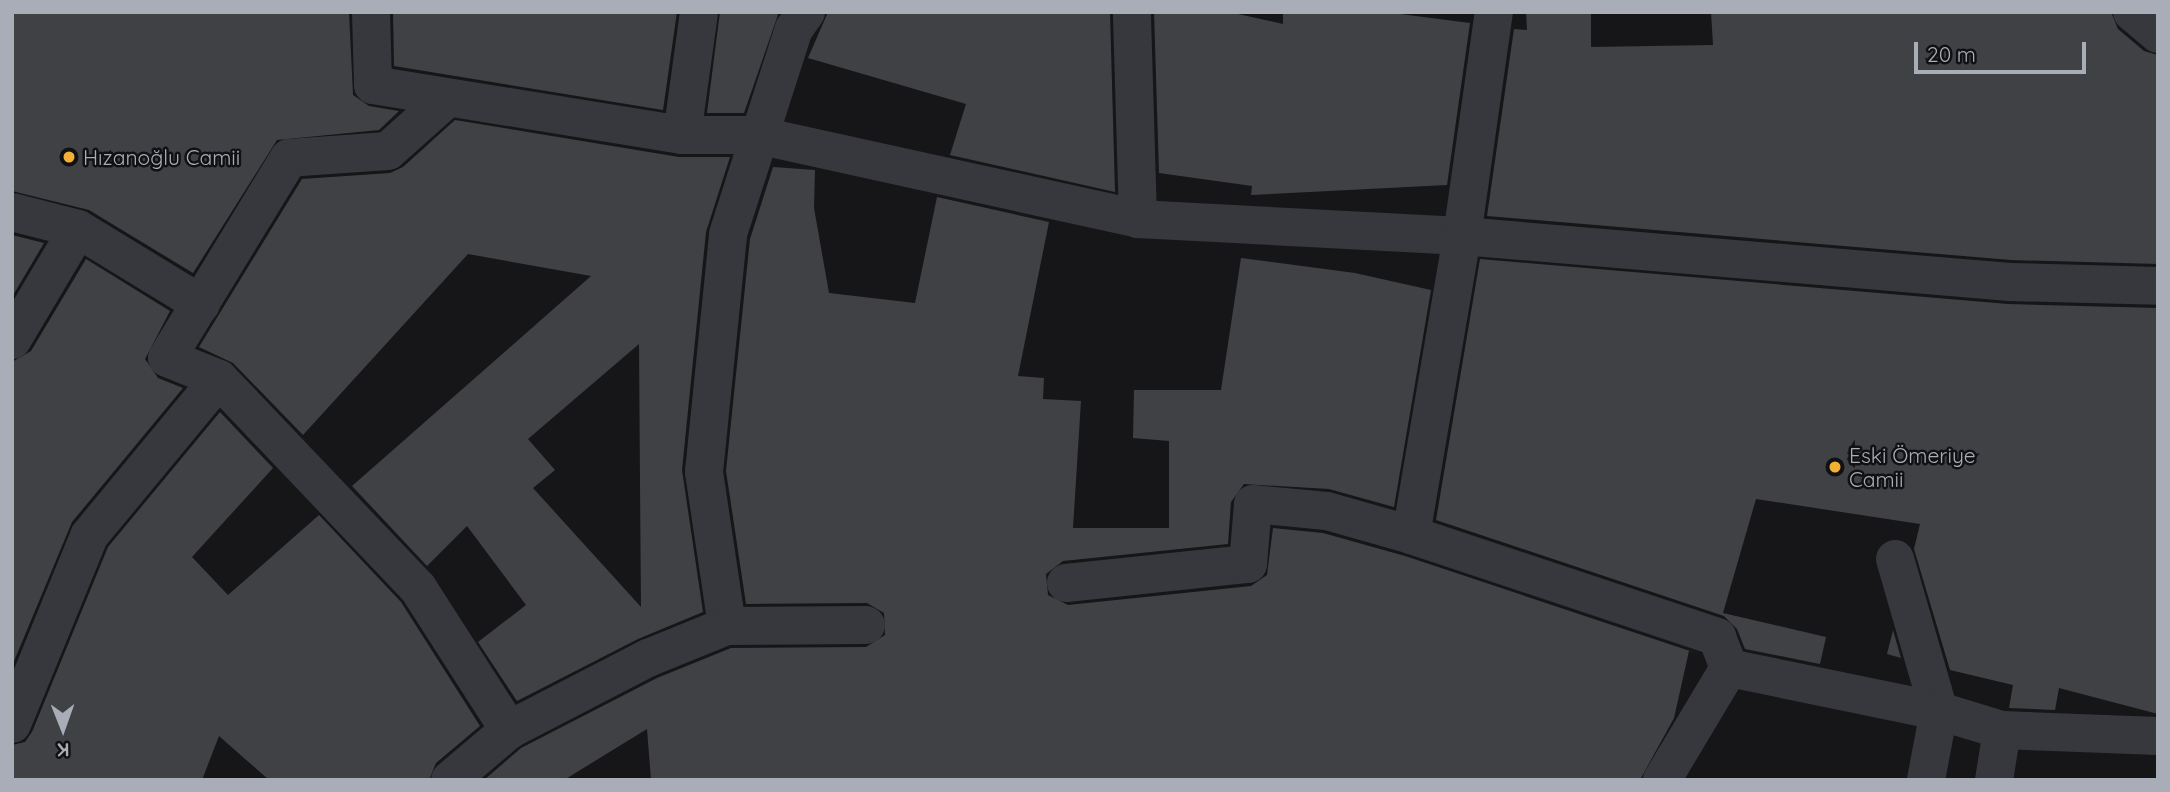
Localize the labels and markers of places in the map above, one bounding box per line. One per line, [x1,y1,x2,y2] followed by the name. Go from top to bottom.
[83,144,240,170] place label: Hızanoğlu Camii
[61,149,77,165] marker: Hızanoğlu Camii
[1849,442,1976,492] place label: Eski Ömeriye Camii
[1827,459,1843,475] marker: Eski Ömeriye Camii

